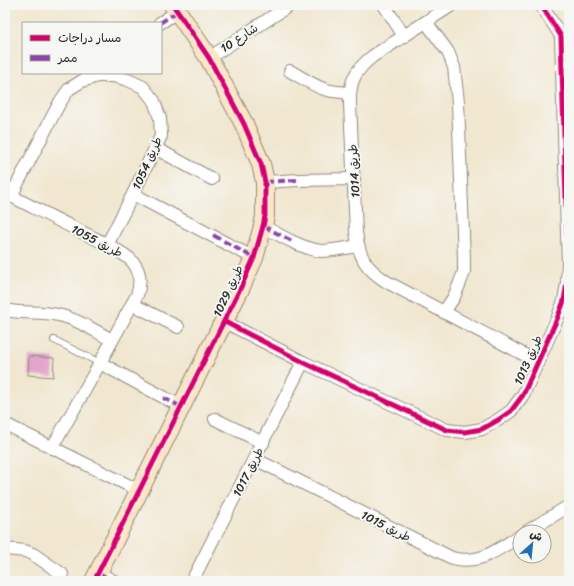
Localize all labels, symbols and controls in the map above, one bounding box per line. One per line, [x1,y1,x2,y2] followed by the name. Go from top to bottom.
[215,17,263,59] street label: شارع 10
[22,22,162,74] legend
[58,27,121,49] text: مسار دراجات
[57,47,77,69] text: ممر
[126,133,168,193] street label: طريق 1054
[342,144,366,198] street label: طريق 1014
[67,218,127,264] street label: طريق 1055
[206,261,250,321] street label: طريق 1029
[507,331,549,389] street label: طريق 1013
[226,443,270,501] street label: طريق 1017
[357,504,415,548] street label: طريق 1015
[512,524,552,564] north arrow
[527,524,546,547] text: ش

